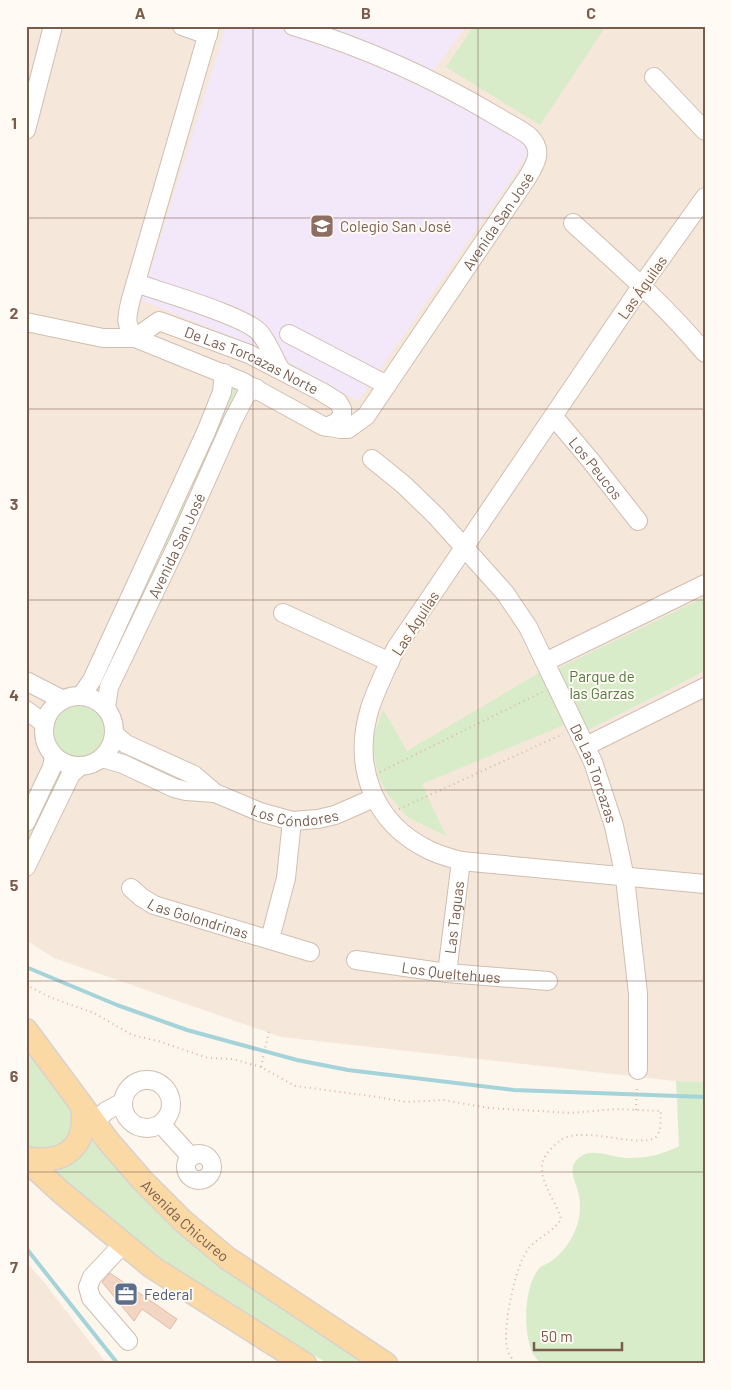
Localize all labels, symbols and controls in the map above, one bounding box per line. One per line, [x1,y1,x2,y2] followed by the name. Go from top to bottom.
[135,3,146,22] text: A
[361,3,371,22] text: B
[586,3,596,22] text: C
[11,113,17,132] text: 1
[458,169,537,273] street label: Avenida San José
[309,213,335,239] school or university icon: Colegio San José
[340,217,451,235] place label: Colegio San José
[614,252,670,322] street label: Las Águilas
[10,303,19,322] text: 2
[182,322,322,398] street label: De Las Torcazas Norte
[566,433,626,503] street label: Los Peucos
[144,490,208,601] street label: Avenida San José
[10,494,18,513] text: 3
[387,587,443,659] street label: Las Águilas
[569,667,635,702] park label: Parque de las Garzas
[9,685,19,704] text: 4
[567,721,621,825] street label: De Las Torcazas
[248,800,340,830] street label: Los Cóndores
[10,875,19,894] text: 5
[440,880,467,955] street label: Las Taguas
[144,894,251,942] street label: Las Golondrinas
[400,958,501,986] street label: Los Queltehues
[10,1066,19,1085] text: 6
[138,1176,233,1265] street label: Avenida Chicureo
[10,1257,18,1276] text: 7
[113,1281,139,1307] office icon: Federal
[144,1285,193,1303] place label: Federal
[534,1320,621,1352] scale bar
[541,1327,573,1345] text: 50 m

